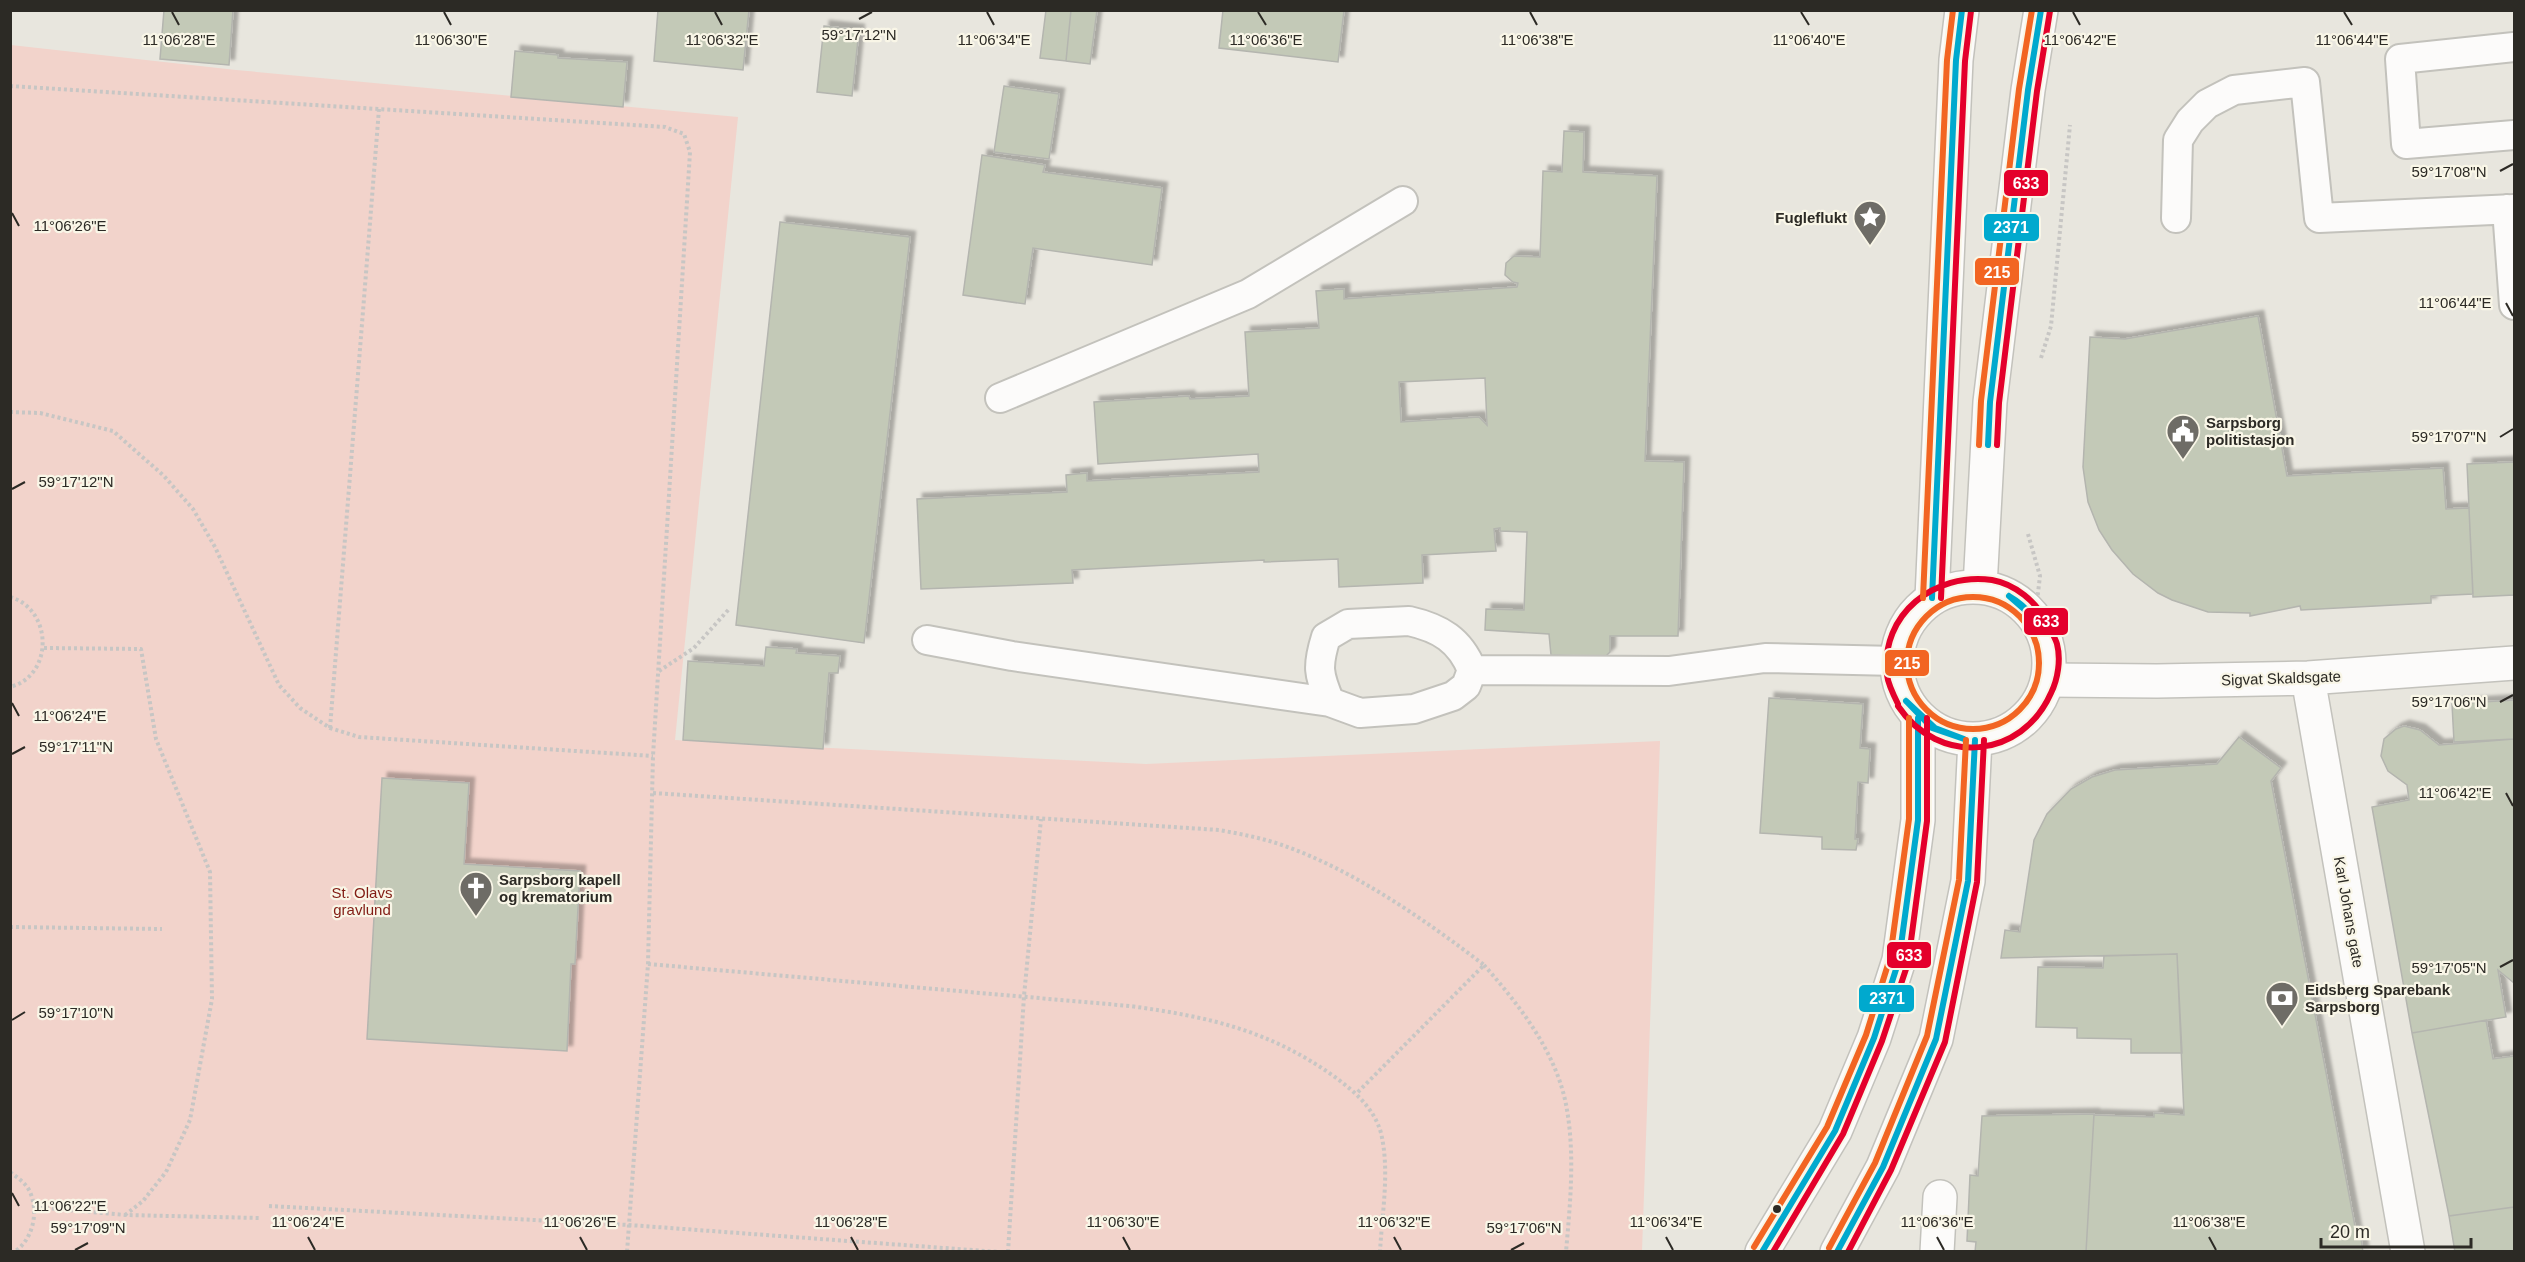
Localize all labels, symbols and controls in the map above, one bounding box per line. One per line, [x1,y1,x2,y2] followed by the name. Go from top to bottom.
[821,26,897,43] text: 59°17'12"N
[142,31,216,48] text: 11°06'28"E
[414,31,488,48] text: 11°06'30"E
[685,31,759,48] text: 11°06'32"E
[957,31,1031,48] text: 11°06'34"E
[1229,31,1303,48] text: 11°06'36"E
[1500,31,1574,48] text: 11°06'38"E
[1772,31,1846,48] text: 11°06'40"E
[2043,31,2117,48] text: 11°06'42"E
[2315,31,2389,48] text: 11°06'44"E
[2411,163,2487,180] text: 59°17'08"N
[2003,169,2049,197] line badge: 633
[2013,175,2039,192] text: 633
[1852,199,1888,246] place icon: Fugleflukt
[1775,209,1847,226] place label: Fugleflukt
[1983,213,2040,242] line badge: 2371
[33,217,107,234] text: 11°06'26"E
[1993,219,2029,236] text: 2371
[1974,257,2020,286] line badge: 215
[1984,264,2010,281] text: 215
[2418,294,2492,311] text: 11°06'44"E
[2165,413,2201,460] public building icon: Sarpsborg politistasjon
[2206,414,2294,448] place label: Sarpsborg politistasjon
[2411,428,2487,445] text: 59°17'07"N
[38,473,114,490] text: 59°17'12"N
[2023,607,2069,636] line badge: 633
[2033,613,2059,630] text: 633
[1884,649,1930,677] line badge: 215
[1894,655,1920,672] text: 215
[2221,667,2341,689] street label: Sigvat Skaldsgate
[2411,693,2487,710] text: 59°17'06"N
[33,707,107,724] text: 11°06'24"E
[39,738,113,755] text: 59°17'11"N
[2418,784,2492,801] text: 11°06'42"E
[2331,855,2367,969] street label: Karl Johans gate
[458,870,494,917] church icon: Sarpsborg kapell og krematorium
[499,871,621,905] place label: Sarpsborg kapell og krematorium
[332,884,392,918] park label: St. Olavs gravlund
[1886,941,1932,969] line badge: 633
[1896,947,1922,964] text: 633
[2411,959,2487,976] text: 59°17'05"N
[2264,980,2300,1027] bank icon: Eidsberg Sparebank Sarpsborg
[2305,981,2451,1015] place label: Eidsberg Sparebank Sarpsborg
[1858,984,1915,1013] line badge: 2371
[1869,990,1905,1007] text: 2371
[38,1004,114,1021] text: 59°17'10"N
[33,1197,107,1214] text: 11°06'22"E
[1771,1203,1783,1215] unlabelled marker
[2321,1211,2471,1249] scale bar
[271,1213,345,1230] text: 11°06'24"E
[543,1213,617,1230] text: 11°06'26"E
[814,1213,888,1230] text: 11°06'28"E
[1086,1213,1160,1230] text: 11°06'30"E
[1357,1213,1431,1230] text: 11°06'32"E
[1629,1213,1703,1230] text: 11°06'34"E
[1900,1213,1974,1230] text: 11°06'36"E
[2172,1213,2246,1230] text: 11°06'38"E
[50,1219,126,1236] text: 59°17'09"N
[1486,1219,1562,1236] text: 59°17'06"N
[2330,1222,2370,1242] text: 20 m

